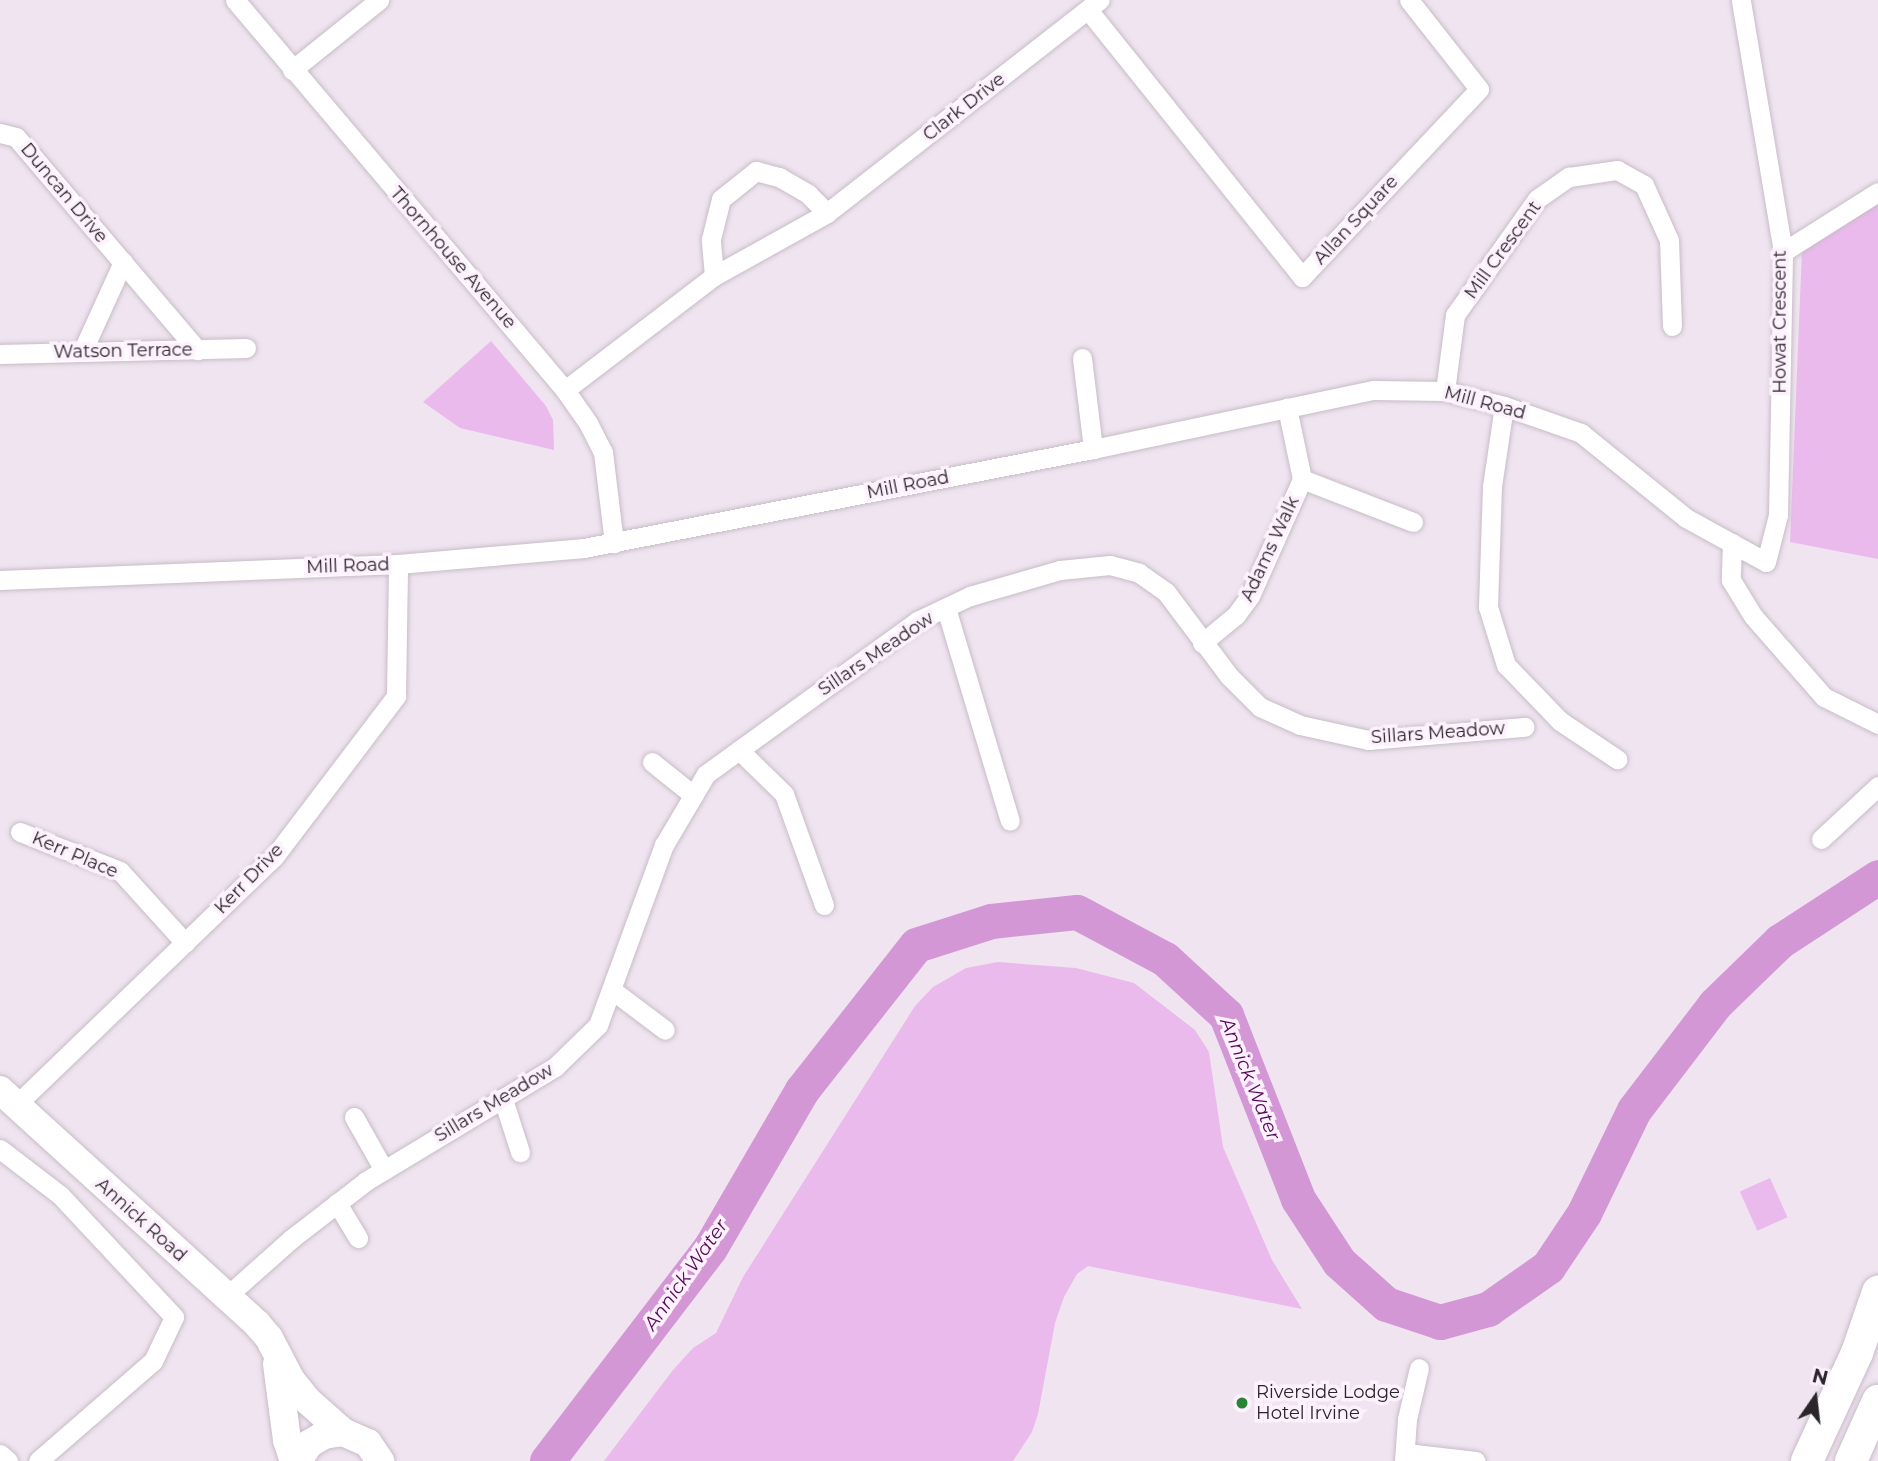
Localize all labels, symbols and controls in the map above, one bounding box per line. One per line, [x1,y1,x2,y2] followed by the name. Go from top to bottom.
[919,68,1009,146] street label: Clark Drive
[16,139,112,247] street label: Duncan Drive
[1309,171,1403,269] street label: Allan Square
[386,183,520,333] street label: Thornhouse Avenue
[1460,197,1546,303] street label: Mill Crescent
[1769,250,1791,394] street label: Howat Crescent
[53,339,193,363] street label: Watson Terrace
[1442,382,1528,424] street label: Mill Road
[865,466,951,504] street label: Mill Road
[1236,493,1304,605] street label: Adams Walk
[306,554,390,578] street label: Mill Road
[814,607,938,701] street label: Sillars Meadow
[1370,718,1506,748] street label: Sillars Meadow
[29,827,121,883] street label: Kerr Place
[210,839,288,919] street label: Kerr Drive
[1215,1014,1285,1144] water label: Annick Water
[431,1059,557,1147] street label: Sillars Meadow
[91,1174,191,1266] street label: Annick Road
[639,1215,733,1335] water label: Annick Water
[1780,1363,1850,1433] north arrow
[1810,1364,1830,1390] text: N
[1256,1382,1400,1424] place label: Riverside Lodge Hotel Irvine
[1234,1395,1250,1411] marker: Riverside Lodge Hotel Irvine

